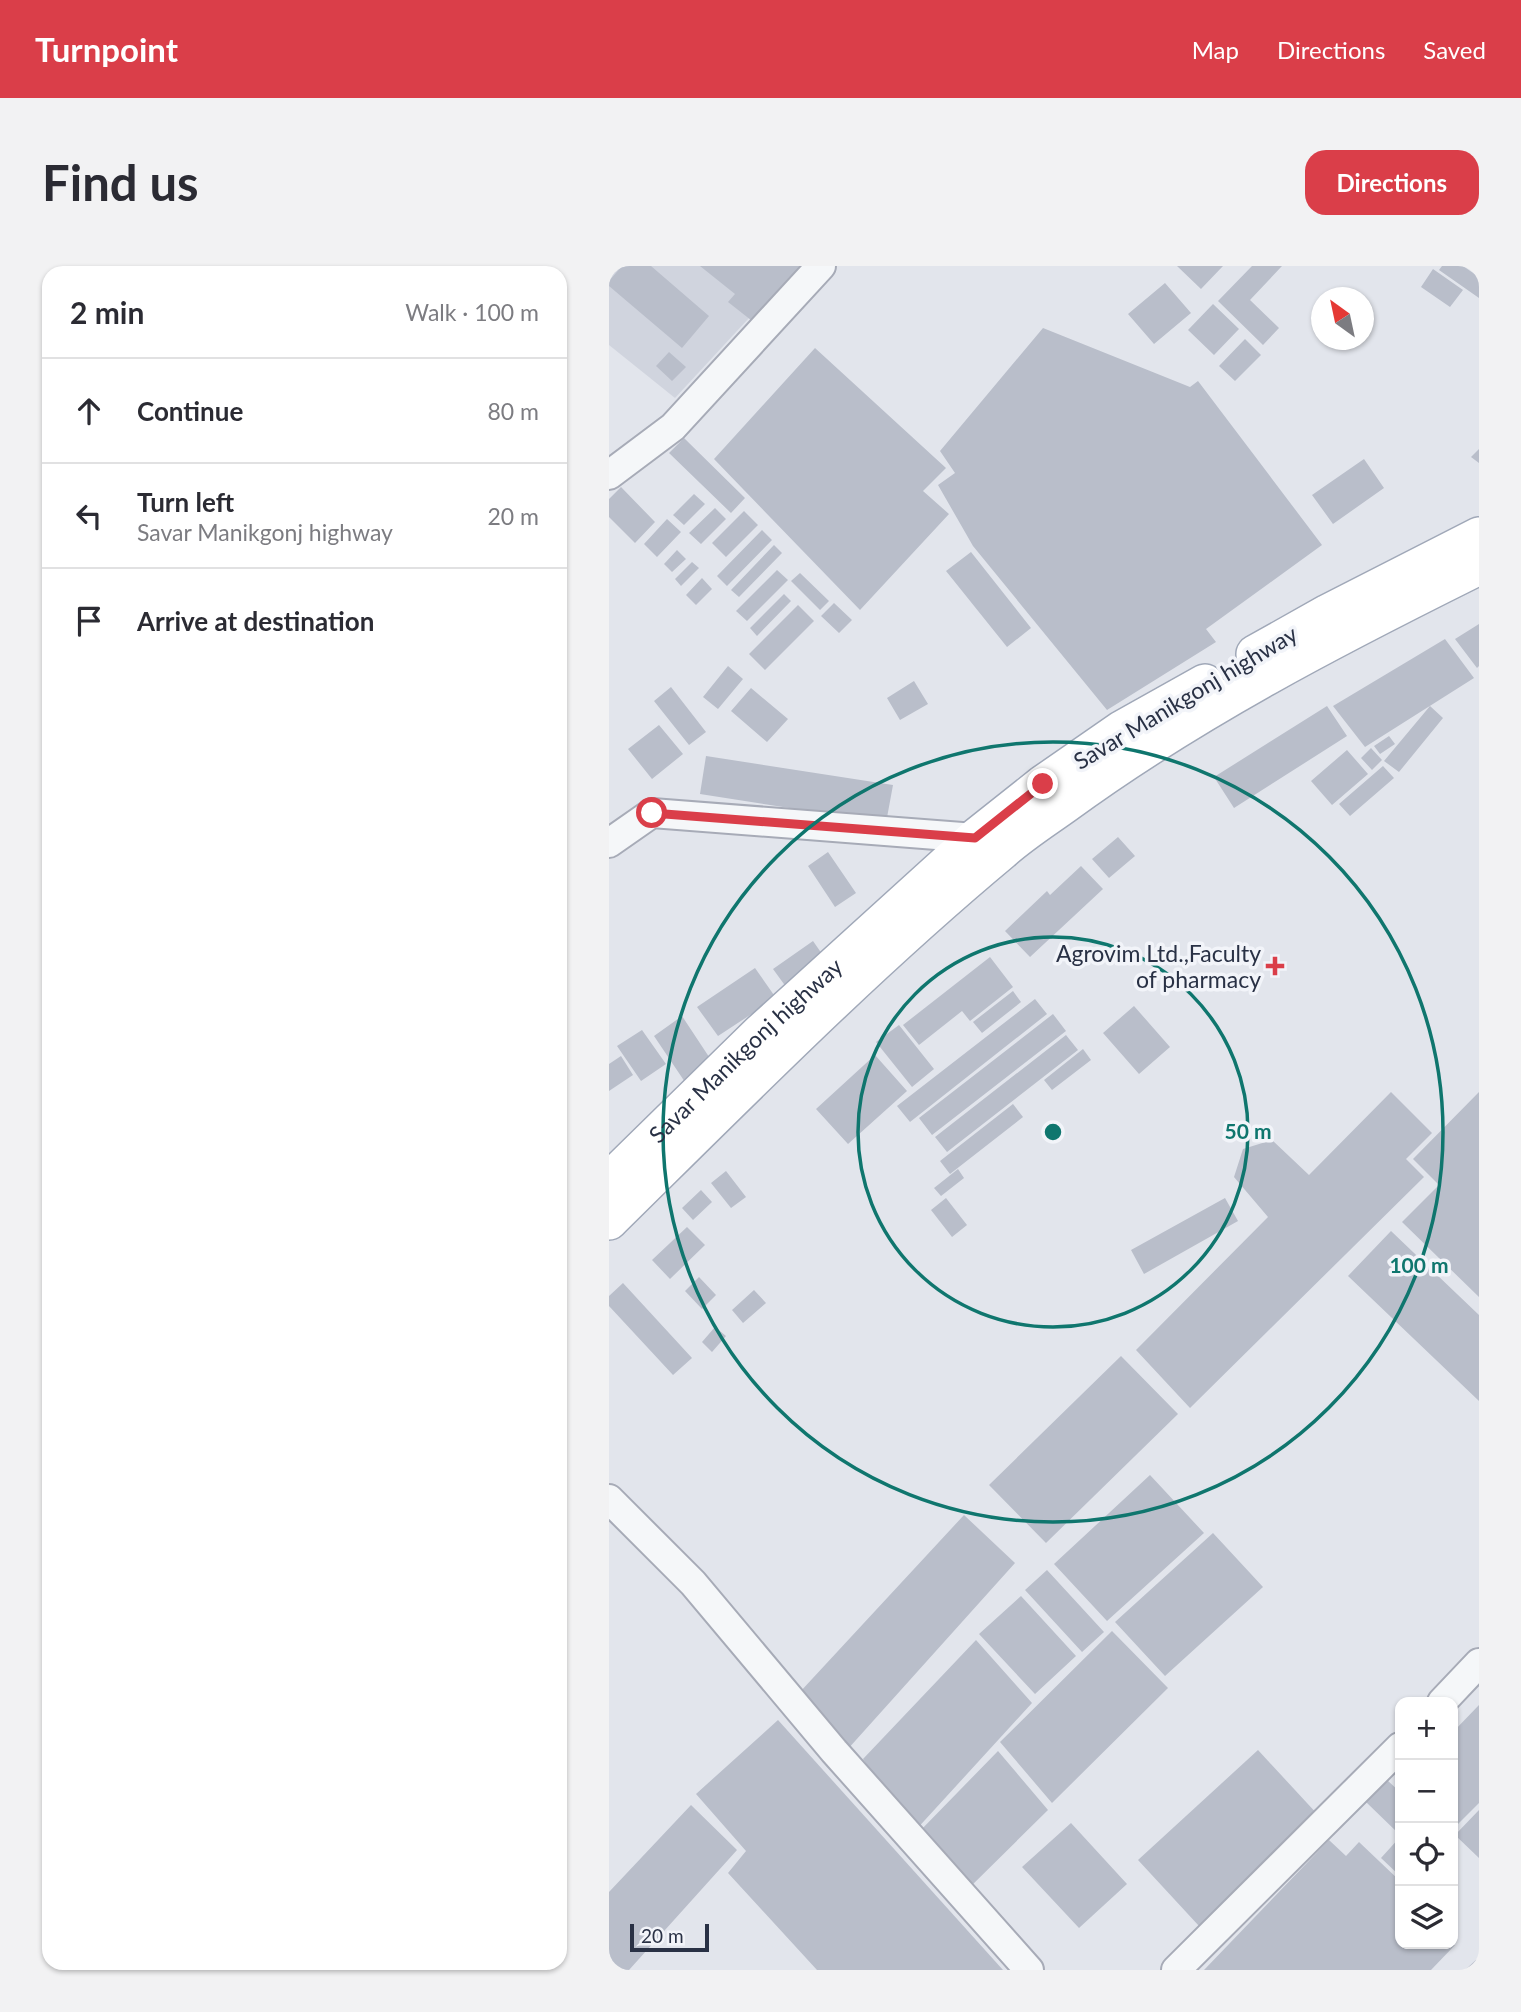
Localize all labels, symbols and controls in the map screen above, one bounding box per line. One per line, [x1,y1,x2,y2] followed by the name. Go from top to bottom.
[35,29,178,69] text: Turnpoint
[1192,35,1239,64] text: Map
[1277,35,1385,64] text: Directions
[1423,35,1486,64] text: Saved
[1305,150,1479,215] button: Directions
[42,153,199,211] text: Find us
[1311,287,1374,350] north arrow
[70,294,144,330] text: 2 min
[405,298,539,326] text: Walk · 100 m
[70,392,108,430] icon: ahead
[137,395,243,427] text: Continue
[488,397,539,425] text: 80 m
[137,486,234,518] text: Turn left
[70,497,108,535] icon: left
[488,502,539,530] text: 20 m
[137,518,393,546] text: Savar Manikgonj highway
[70,602,108,640] icon: arrive
[137,605,374,637] text: Arrive at destination
[1068,619,1302,775] street label: Savar Manikgonj highway
[1027,768,1058,799] route end
[636,797,667,828] route start
[1056,939,1261,993] place label: Agrovim Ltd.,Faculty of pharmacy
[643,952,848,1148] street label: Savar Manikgonj highway
[1267,958,1283,974] marker: Agrovim Ltd.,Faculty of pharmacy
[1224,1118,1272,1143] text: 50 m
[1041,1120,1065,1144] centre of rings
[1389,1252,1449,1277] text: 100 m
[1395,1697,1458,1949] map controls
[1395,1697,1458,1760] button: +
[1395,1760,1458,1823] button: −
[1395,1823,1458,1886] button: locate
[1395,1886,1458,1949] button: layers
[630,1921,709,1953] scale bar
[641,1924,684,1947] text: 20 m

